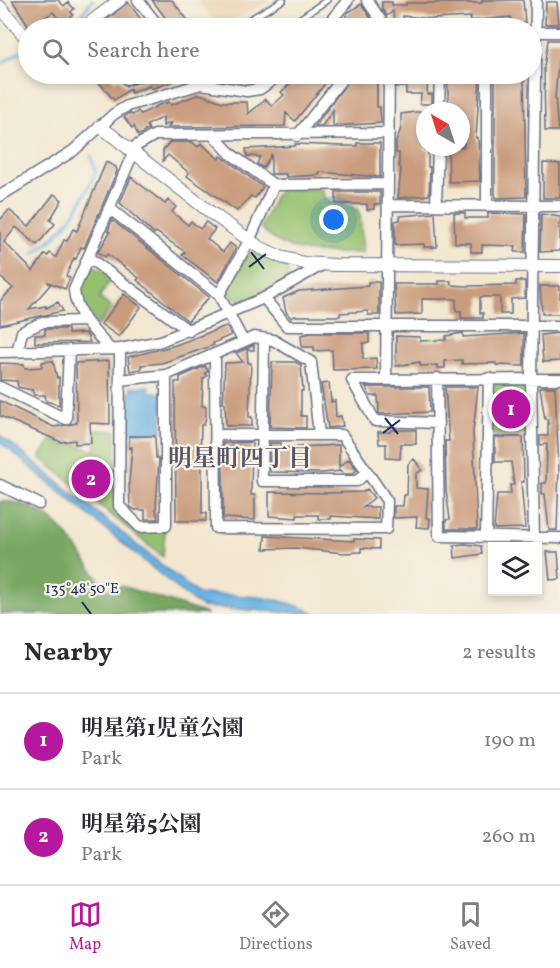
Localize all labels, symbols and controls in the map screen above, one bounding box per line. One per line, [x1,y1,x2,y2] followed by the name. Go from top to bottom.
[18,18,542,84] search box
[39,35,72,68] icon: search
[87,36,200,67] text: Search here
[416,102,470,156] north arrow
[319,205,348,234] your location
[492,386,530,432] pin: 1
[168,443,312,477] district label: 明星町四丁目
[72,456,110,502] pin: 2
[488,542,542,596] map controls
[488,542,542,596] button: layers
[45,579,119,600] text: 135°48'50"E
[24,635,113,671] text: Nearby
[462,639,536,667] text: 2 results
[81,714,244,745] text: 明星第1児童公園
[39,727,48,755] text: 1
[484,727,536,755] text: 190 m
[81,745,122,773] text: Park
[81,810,202,841] text: 明星第5公園
[38,823,49,851] text: 2
[481,823,536,851] text: 260 m
[81,841,122,869] text: Park
[69,898,102,956] tab: Map
[239,898,313,956] tab: Directions
[450,898,491,956] tab: Saved

